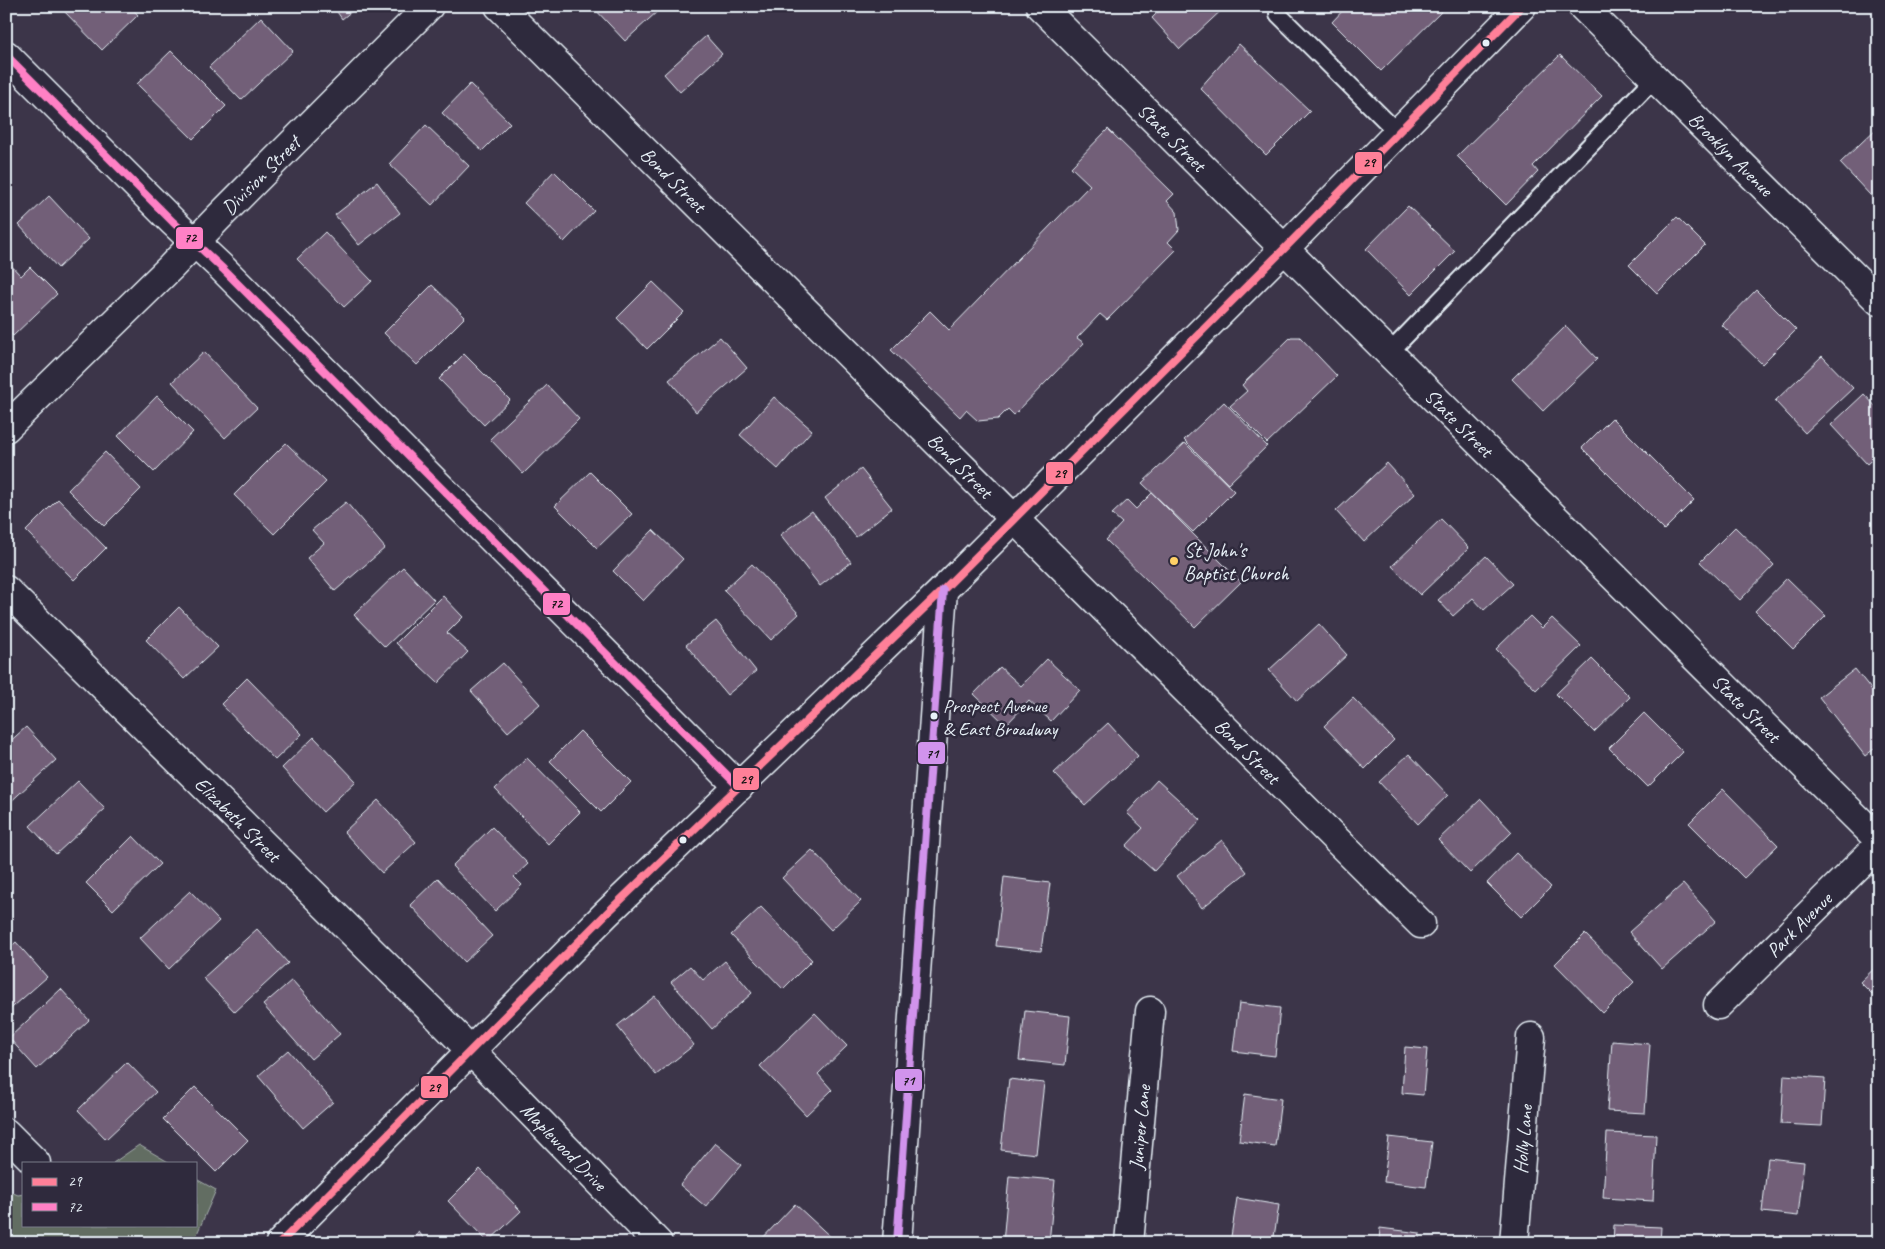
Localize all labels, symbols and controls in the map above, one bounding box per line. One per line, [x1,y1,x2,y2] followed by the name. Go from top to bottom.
[1481,38,1491,48] unlabelled marker
[1132,98,1213,179] street label: State Street
[1683,107,1779,203] street label: Brooklyn Avenue
[217,128,308,220] street label: Division Street
[635,142,713,220] street label: Bond Street
[1354,151,1383,175] line badge: 29
[1363,154,1377,171] text: 29
[175,226,204,250] line badge: 72
[184,229,198,246] text: 72
[1419,384,1500,464] street label: State Street
[922,428,1000,505] street label: Bond Street
[1045,461,1074,485] line badge: 29
[1054,465,1068,482] text: 29
[1184,538,1290,586] place label: St John's Baptist Church
[1168,555,1180,567] marker: St John's Baptist Church
[542,592,571,616] line badge: 72
[550,595,564,612] text: 72
[1706,669,1787,750] street label: State Street
[943,694,1059,741] place label: Prospect Avenue & East Broadway
[929,711,939,721] marker: Prospect Avenue & East Broadway
[1209,714,1287,791] street label: Bond Street
[917,741,946,765] line badge: 71
[926,745,940,762] text: 71
[732,767,760,791] line badge: 29
[740,771,754,788] text: 29
[189,772,287,869] street label: Elizabeth Street
[678,835,688,845] unlabelled marker
[1761,886,1838,963] street label: Park Avenue
[894,1068,923,1092] line badge: 71
[902,1072,916,1089] text: 71
[420,1075,449,1099] line badge: 29
[428,1079,442,1096] text: 29
[1124,1083,1156,1172] street label: Juniper Lane
[515,1097,613,1197] street label: Maplewood Drive
[1508,1103,1538,1175] street label: Holly Lane
[22,1162,198,1226] legend
[68,1172,83,1191] text: 29
[68,1198,83,1217] text: 72

